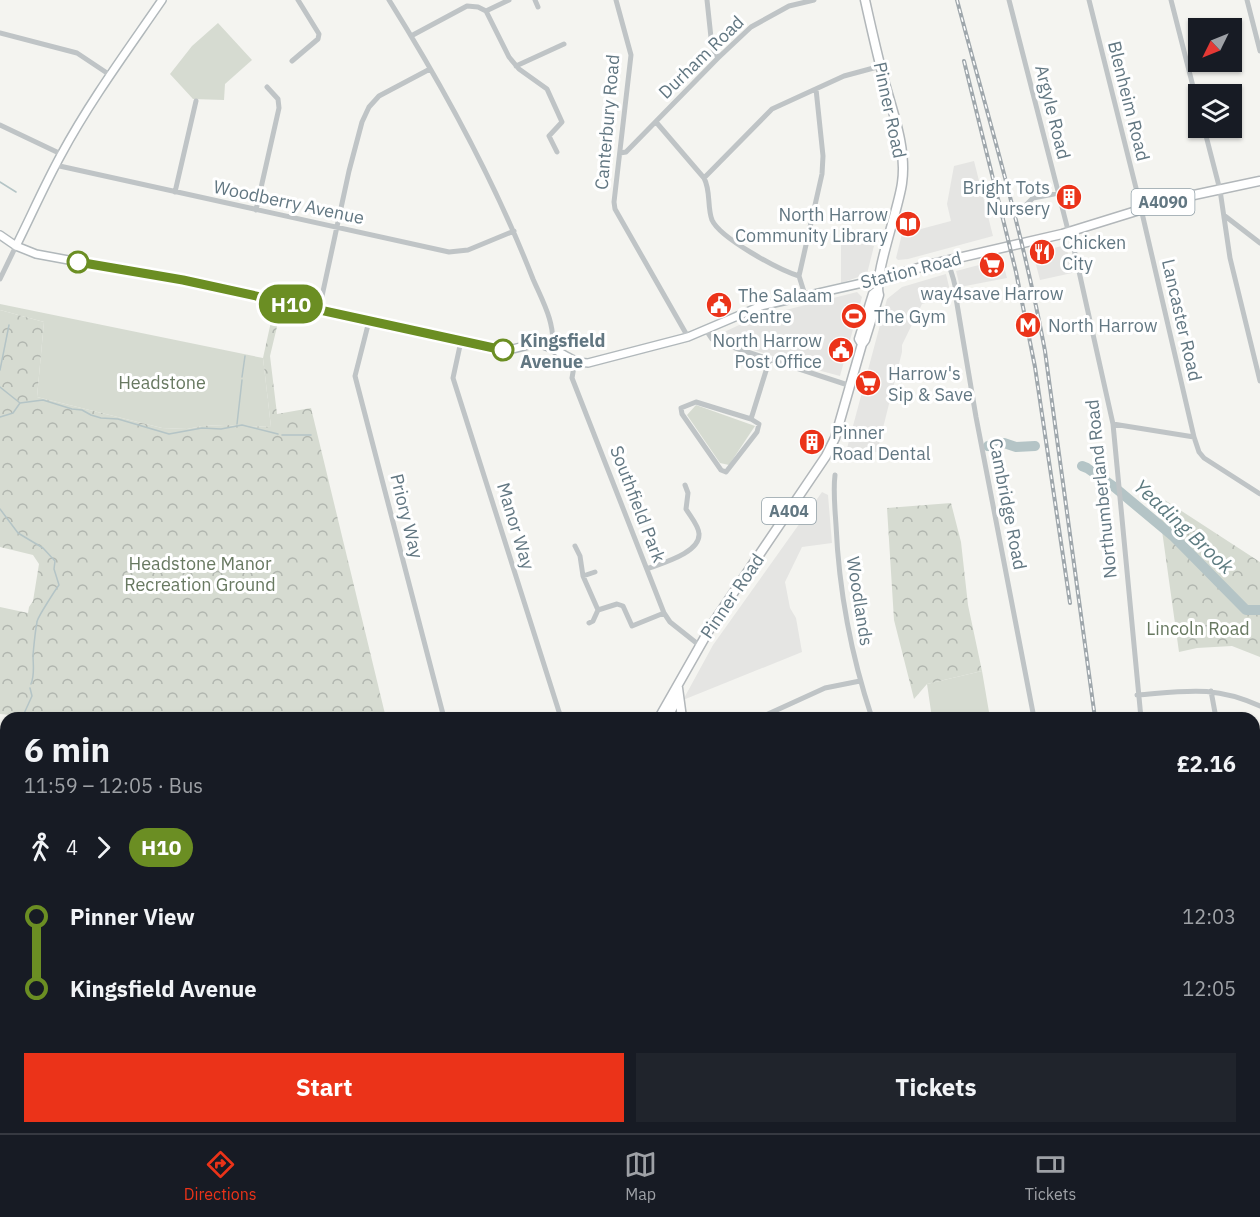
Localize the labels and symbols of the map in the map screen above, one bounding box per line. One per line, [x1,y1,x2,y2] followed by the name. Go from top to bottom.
[653,10,749,104] street label: Durham Road
[1188,18,1242,72] north arrow
[1103,39,1155,163] street label: Blenheim Road
[590,53,624,191] street label: Canterbury Road
[869,60,911,160] street label: Pinner Road
[1030,62,1076,162] street label: Argyle Road
[212,175,367,229] street label: Woodberry Avenue
[963,176,1050,220] place label: Bright Tots Nursery
[1054,182,1084,212] building icon: Bright Tots Nursery
[1132,189,1194,215] road number: A4090
[735,203,888,247] place label: North Harrow Community Library
[893,209,923,239] library icon: North Harrow Community Library
[1062,231,1126,275] place label: Chicken City
[1027,237,1057,267] restaurant icon: Chicken City
[858,246,964,294] street label: Station Road
[977,250,1007,280] supermarket icon: way4save Harrow
[67,251,89,273] unlabelled marker
[1157,257,1207,383] street label: Lancaster Road
[920,282,1064,305] place label: way4save Harrow
[256,284,326,324] line badge: H10
[738,284,833,328] place label: The Salaam Centre
[704,290,734,320] public building icon: The Salaam Centre
[839,301,869,331] sports icon: The Gym
[874,305,946,328] place label: The Gym
[1013,310,1043,340] metro station icon: North Harrow
[1048,314,1158,337] place label: North Harrow
[520,329,606,373] place label: Kingsfield Avenue
[712,329,822,373] place label: North Harrow Post Office
[826,335,856,365] public building icon: North Harrow Post Office
[492,339,514,361] marker: Kingsfield Avenue
[888,362,973,406] place label: Harrow's Sip & Save
[853,368,883,398] supermarket icon: Harrow's Sip & Save
[118,371,206,394] park label: Headstone
[1080,398,1122,580] street label: Northumberland Road
[832,421,931,465] place label: Pinner Road Dental
[797,427,827,457] building icon: Pinner Road Dental
[984,436,1032,572] street label: Cambridge Road
[605,442,671,566] street label: Southfield Park
[385,471,429,561] street label: Priory Way
[1128,473,1240,580] water label: Yeading Brook
[492,480,540,572] street label: Manor Way
[762,498,816,524] road number: A404
[695,549,769,643] street label: Pinner Road
[124,552,276,596] park label: Headstone Manor Recreation Ground
[842,555,878,647] street label: Woodlands
[1146,617,1250,640] park label: Lincoln Road

